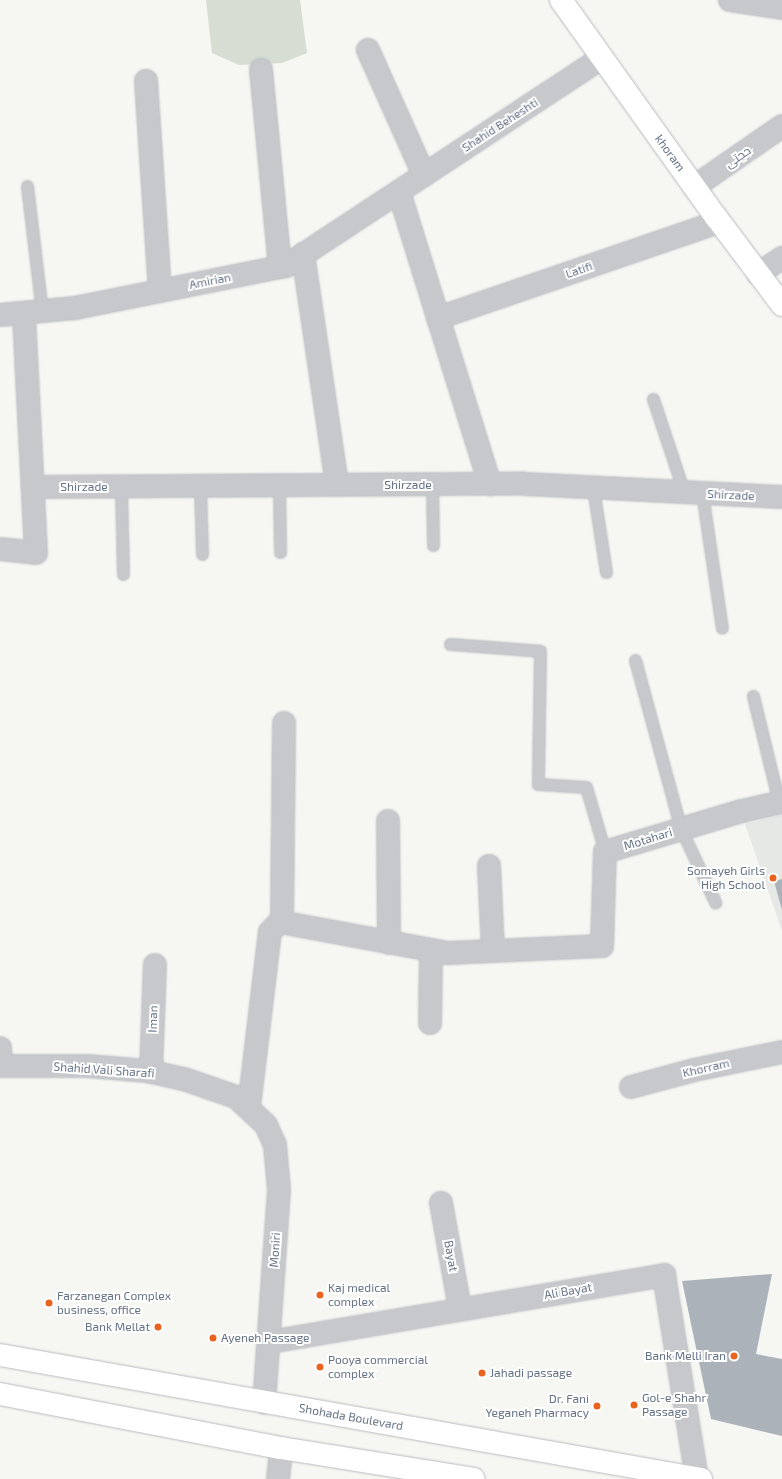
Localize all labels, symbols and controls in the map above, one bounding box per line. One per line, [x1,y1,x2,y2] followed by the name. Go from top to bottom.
[459,95,541,155] street label: Shahid Beheshti
[652,132,688,174] street label: khoram
[722,143,754,171] street label: حجتی
[564,259,594,281] street label: Latifi
[188,270,232,292] street label: Amirian
[384,478,432,492] street label: Shirzade
[60,480,108,494] street label: Shirzade
[707,487,755,503] street label: Shirzade
[622,825,674,853] street label: Motahari
[687,864,765,892] place label: Somayeh Girls High School
[768,873,778,883] marker: Somayeh Girls High School
[145,1005,161,1033] street label: Iman
[681,1056,731,1080] street label: Khorram
[53,1059,155,1081] street label: Shahid Vali Sharafi
[267,1232,283,1268] street label: Moniri
[441,1239,461,1273] street label: Bayat
[543,1280,593,1302] street label: Ali Bayat
[328,1281,390,1309] place label: Kaj medical complex
[57,1289,171,1317] place label: Farzanegan Complex business, office
[315,1290,325,1300] marker: Kaj medical complex
[44,1298,54,1308] marker: Farzanegan Complex business, office
[85,1320,150,1334] place label: Bank Mellat
[153,1322,163,1332] marker: Bank Mellat
[221,1331,310,1345] place label: Ayeneh Passage
[208,1333,218,1343] marker: Ayeneh Passage
[645,1349,726,1363] place label: Bank Melli Iran
[729,1351,739,1361] marker: Bank Melli Iran
[328,1353,428,1381] place label: Pooya commercial complex
[315,1362,325,1372] marker: Pooya commercial complex
[490,1366,572,1380] place label: Jahadi passage
[477,1368,487,1378] marker: Jahadi passage
[642,1391,706,1419] place label: Gol-e Shahr Passage
[485,1392,589,1420] place label: Dr. Fani Yeganeh Pharmacy
[629,1400,639,1410] marker: Gol-e Shahr Passage
[298,1401,404,1433] street label: Shohada Boulevard
[592,1401,602,1411] marker: Dr. Fani Yeganeh Pharmacy

